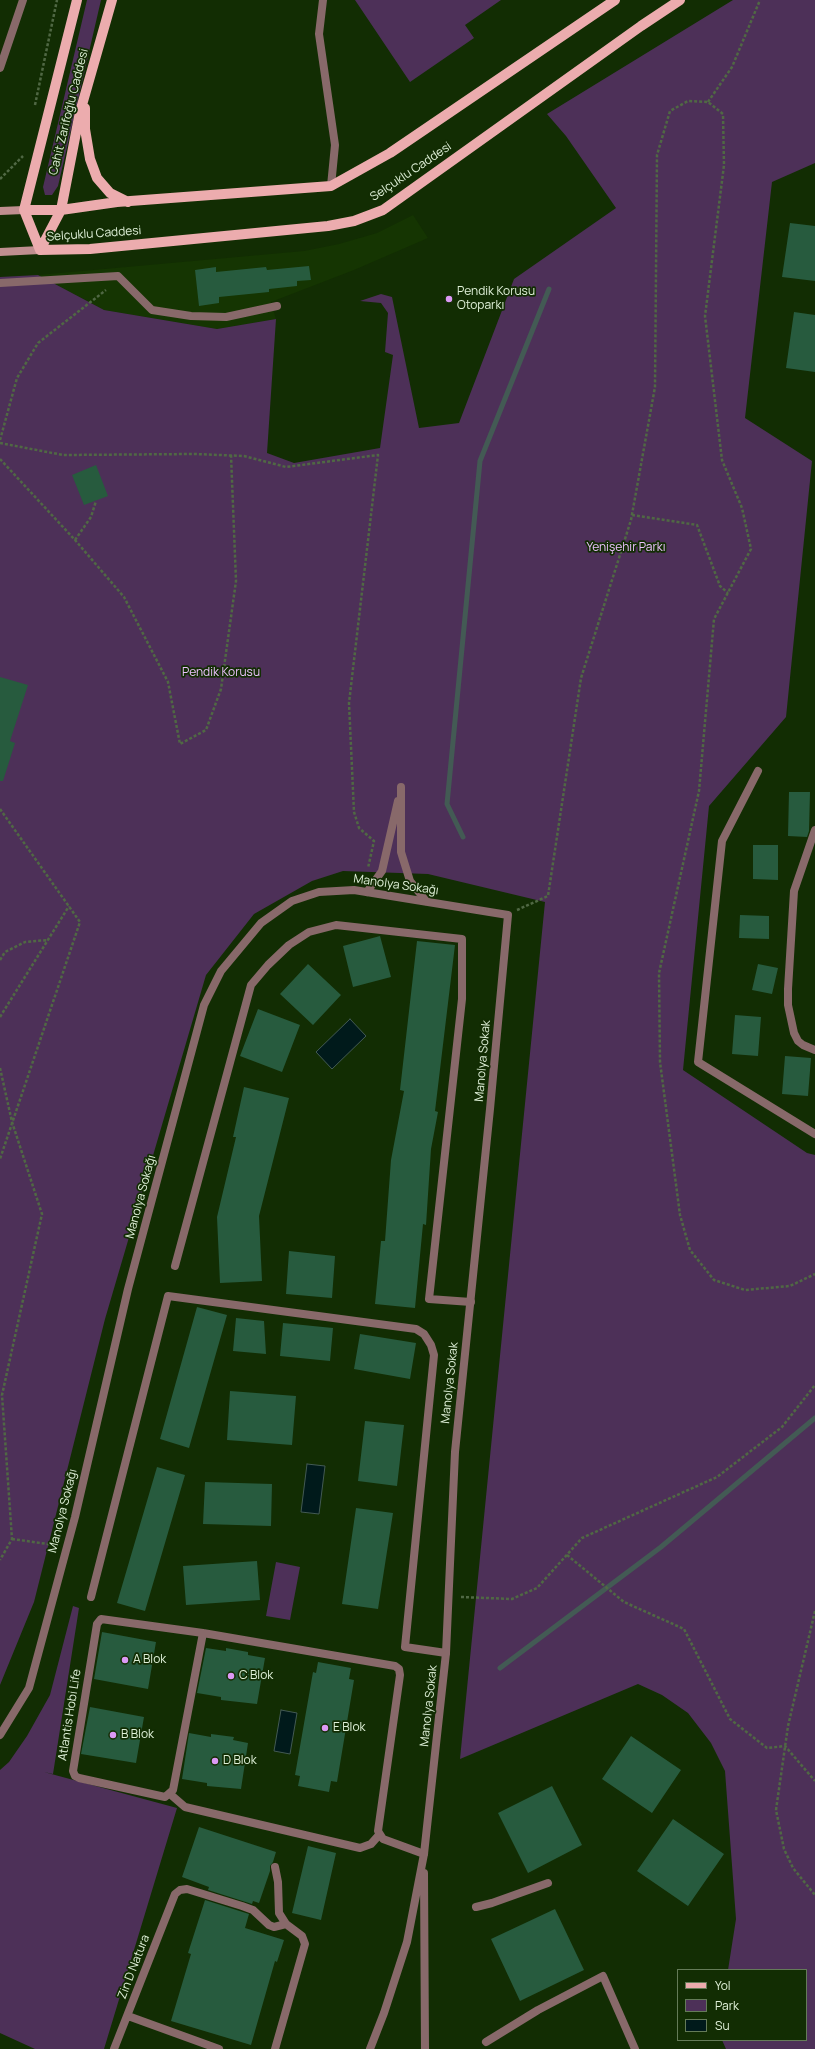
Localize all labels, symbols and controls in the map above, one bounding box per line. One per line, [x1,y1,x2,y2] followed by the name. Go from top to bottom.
[46,47,92,177] street label: Cahit Zarifoğlu Caddesi
[368,140,454,204] street label: Selçuklu Caddesi
[46,224,142,244] street label: Selçuklu Caddesi
[457,285,535,313] place label: Pendik Korusu Otoparkı
[444,294,454,304] marker: Pendik Korusu Otoparkı
[586,541,666,555] park label: Yenişehir Parkı
[182,666,260,680] park label: Pendik Korusu
[352,872,440,898] street label: Manolya Sokağı
[472,1020,494,1102] street label: Manolya Sokak
[123,1154,159,1240] street label: Manolya Sokağı
[439,1341,461,1425] street label: Manolya Sokak
[46,1468,80,1554] street label: Manolya Sokağı
[133,1653,166,1667] place label: A Blok
[120,1655,130,1665] marker: A Blok
[418,1664,440,1748] street label: Manolya Sokak
[56,1668,84,1762] street label: Atlantis Hobi Life
[239,1669,273,1683] place label: C Blok
[226,1671,236,1681] marker: C Blok
[333,1721,365,1735] place label: E Blok
[320,1723,330,1733] marker: E Blok
[121,1728,154,1742] place label: B Blok
[108,1730,118,1740] marker: B Blok
[223,1754,257,1768] place label: D Blok
[210,1756,220,1766] marker: D Blok
[115,1933,153,2001] street label: Zin D Natura
[677,1969,807,2041] legend
[715,1977,731,1994] text: Yol
[715,1997,739,2014] text: Park
[715,2017,730,2034] text: Su

